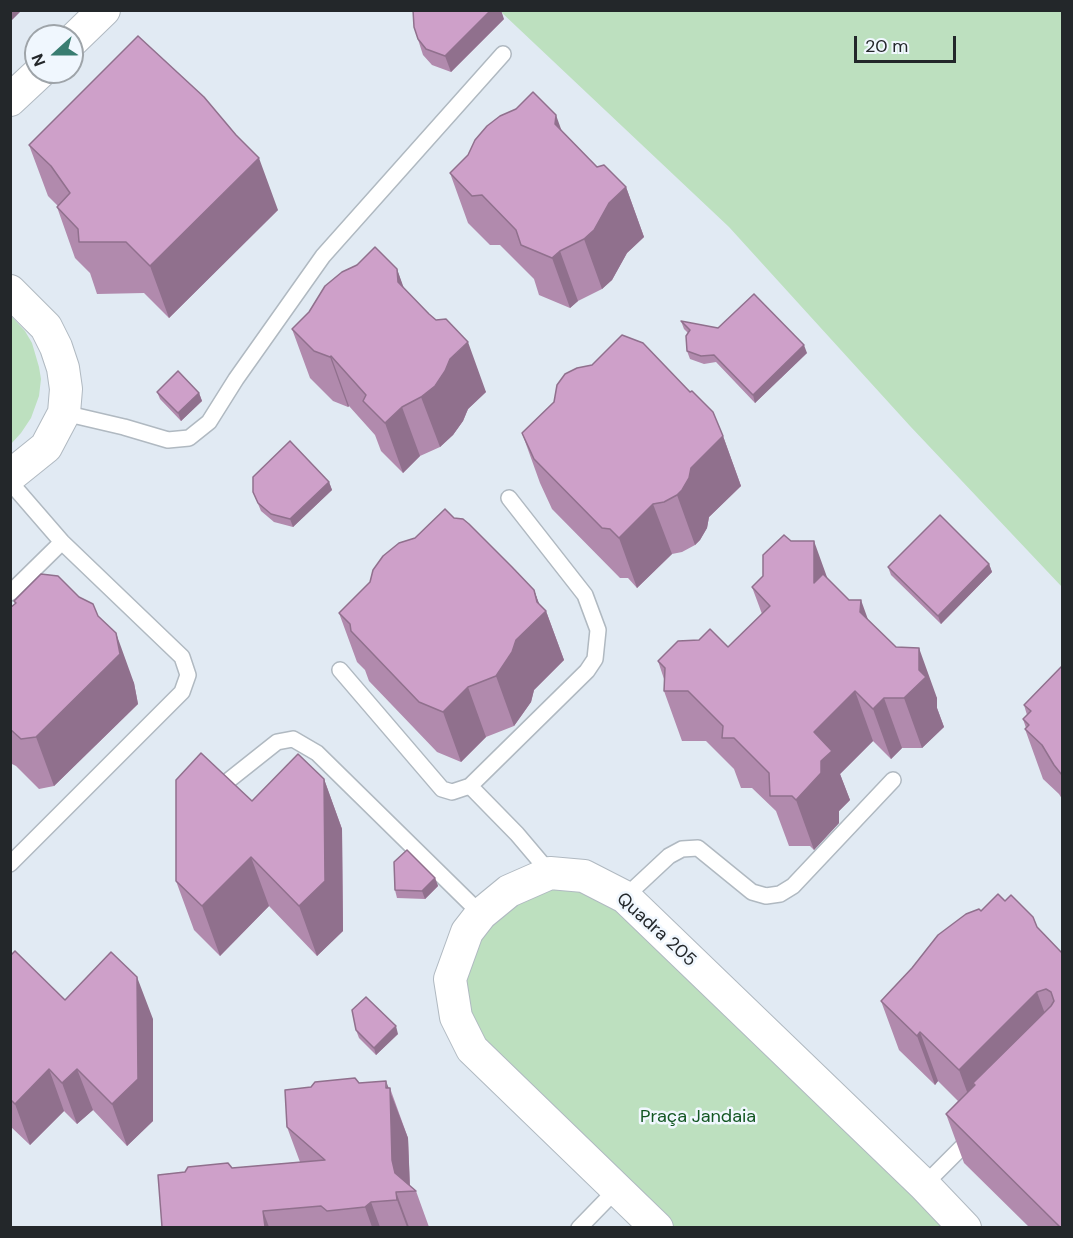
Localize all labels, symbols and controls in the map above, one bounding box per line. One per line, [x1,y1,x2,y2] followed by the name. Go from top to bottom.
[24,24,84,84] north arrow
[857,24,959,62] scale bar
[865,34,908,58] text: 20 m
[27,51,50,69] text: N
[612,889,700,971] street label: Quadra 205
[640,1106,756,1128] park label: Praça Jandaia

